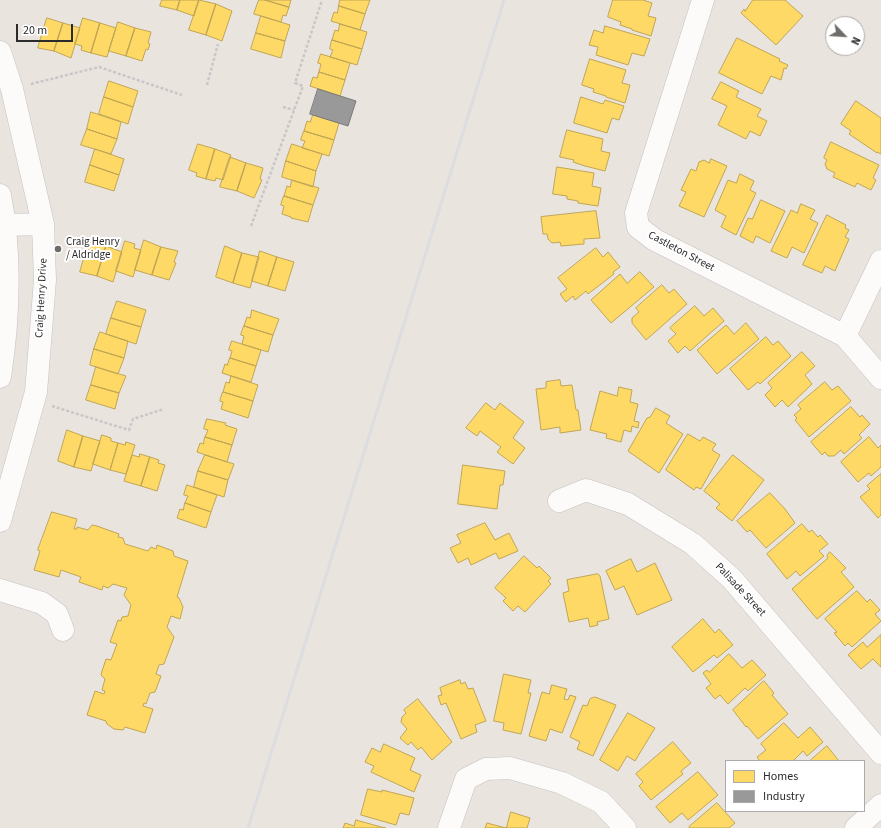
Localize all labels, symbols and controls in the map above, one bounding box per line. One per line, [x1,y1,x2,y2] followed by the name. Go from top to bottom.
[18,16,75,42] scale bar
[825,16,865,56] north arrow
[23,22,47,39] text: 20 m
[847,34,864,47] text: N
[646,229,716,275] street label: Castleton Street
[66,236,120,262] place label: Craig Henry / Aldridge
[53,244,63,254] marker: Craig Henry / Aldridge
[33,258,51,338] street label: Craig Henry Drive
[712,561,768,619] street label: Palisade Street
[725,760,865,812] legend
[763,768,798,785] text: Homes
[763,788,805,805] text: Industry

